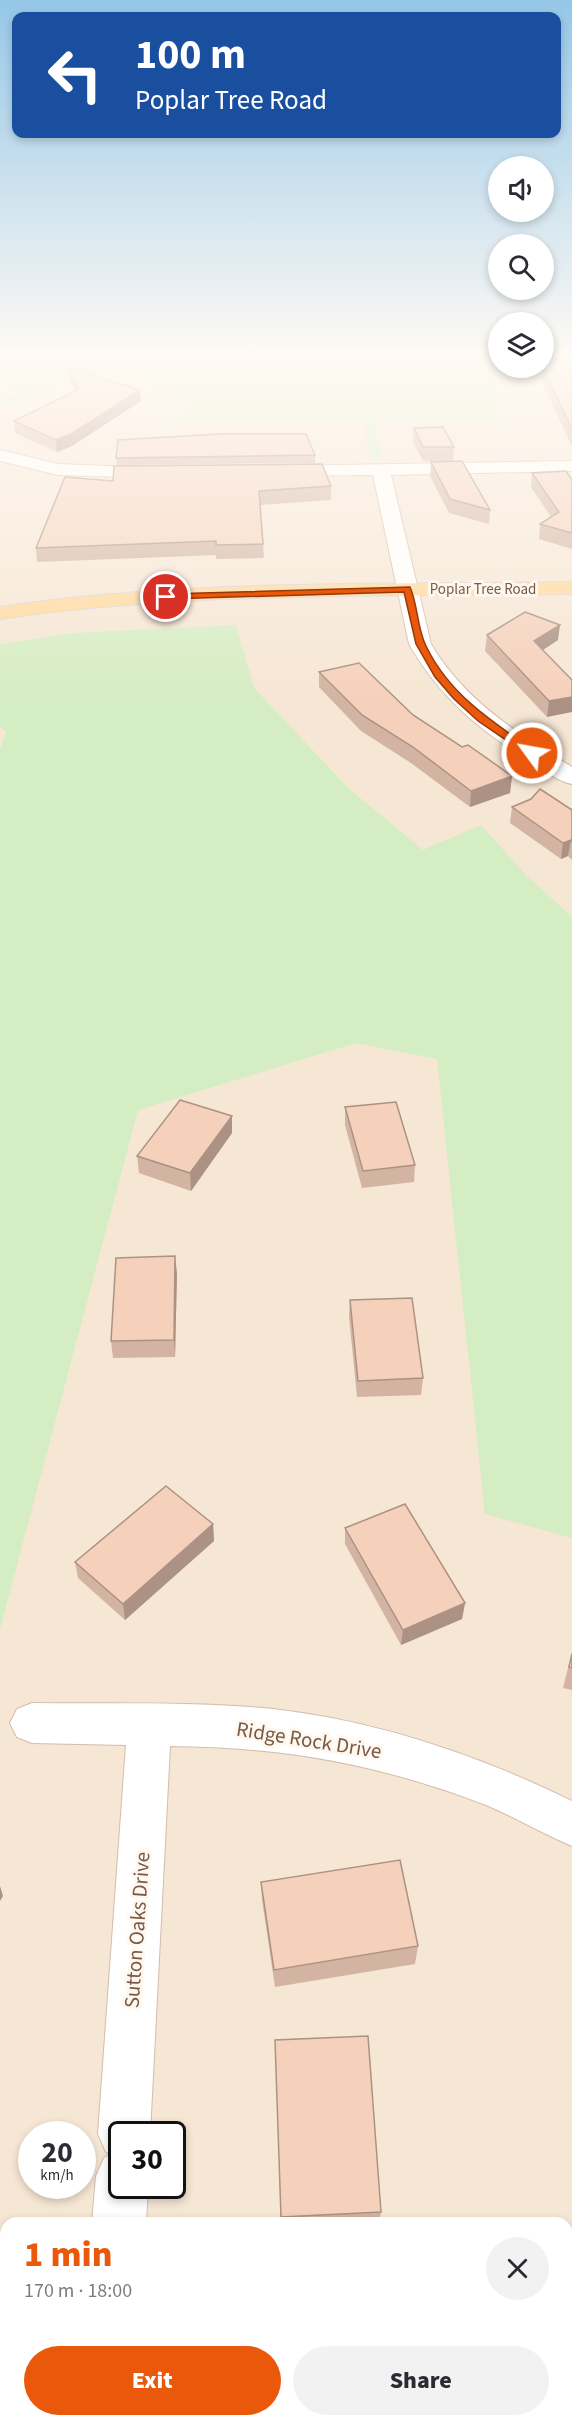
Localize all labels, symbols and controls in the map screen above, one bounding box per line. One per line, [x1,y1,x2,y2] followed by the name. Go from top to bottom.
[135,25,246,85] text: 100 m
[36,36,114,114] icon: left
[135,81,327,120] text: Poplar Tree Road
[488,156,554,378] map controls
[488,156,554,222] button: sound
[488,234,554,300] button: search
[488,312,554,378] button: layers
[140,571,191,622] pin
[430,579,536,600] street label: Poplar Tree Road
[149,580,182,613] icon: arrive
[500,721,564,785] position arrow
[234,1714,384,1766] street label: Ridge Rock Drive
[117,1851,157,2009] street label: Sutton Oaks Drive
[108,2121,186,2199] speed limit sign: 30
[41,2131,73,2174] text: 20
[40,2165,74,2186] text: km/h
[24,2229,112,2280] text: 1 min
[486,2237,549,2300] button: close
[24,2277,132,2305] text: 170 m · 18:00
[24,2346,281,2415] button: Exit
[293,2346,549,2415] button: Share

